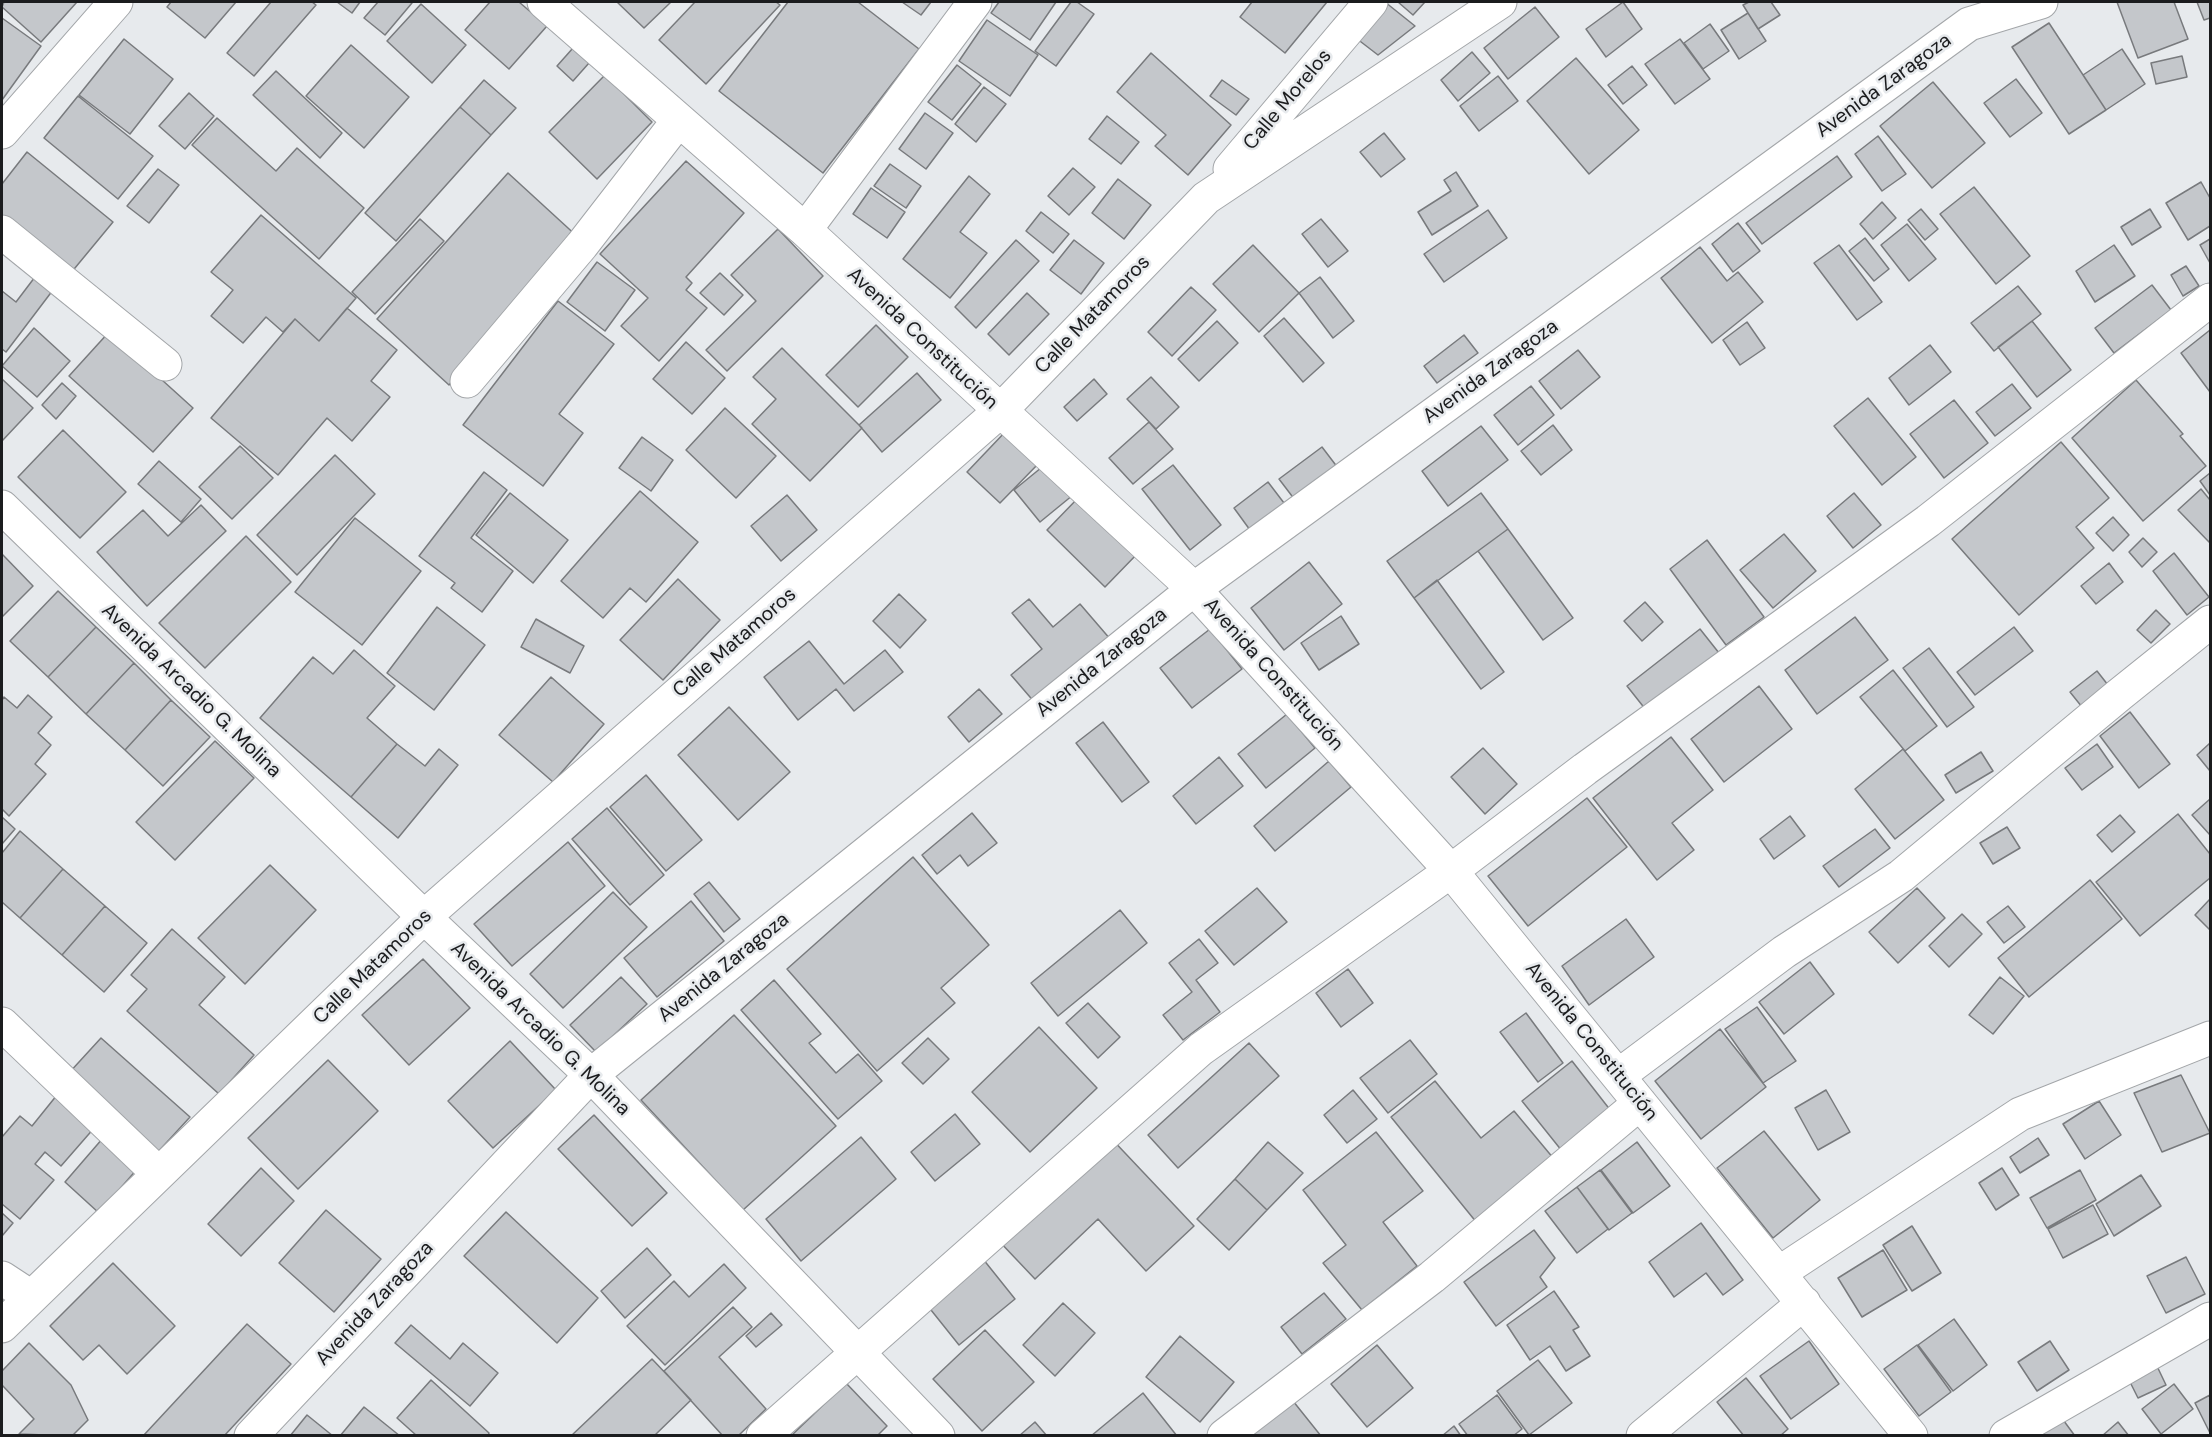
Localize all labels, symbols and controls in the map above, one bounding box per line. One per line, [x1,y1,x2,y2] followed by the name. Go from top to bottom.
[1812,29,1956,143] street label: Avenida Zaragoza
[1239,45,1337,155] street label: Calle Morelos
[1030,251,1156,379] street label: Calle Matamoros
[842,263,1002,415] street label: Avenida Constitución
[1419,315,1563,429] street label: Avenida Zaragoza
[668,583,802,703] street label: Calle Matamoros
[1198,594,1348,756] street label: Avenida Constitución
[96,599,286,783] street label: Avenida Arcadio G. Molina
[1032,603,1172,723] street label: Avenida Zaragoza
[309,904,437,1030] street label: Calle Matamoros
[654,908,794,1028] street label: Avenida Zaragoza
[445,937,635,1121] street label: Avenida Arcadio G. Molina
[1520,958,1662,1126] street label: Avenida Constitución
[311,1237,439,1371] street label: Avenida Zaragoza

